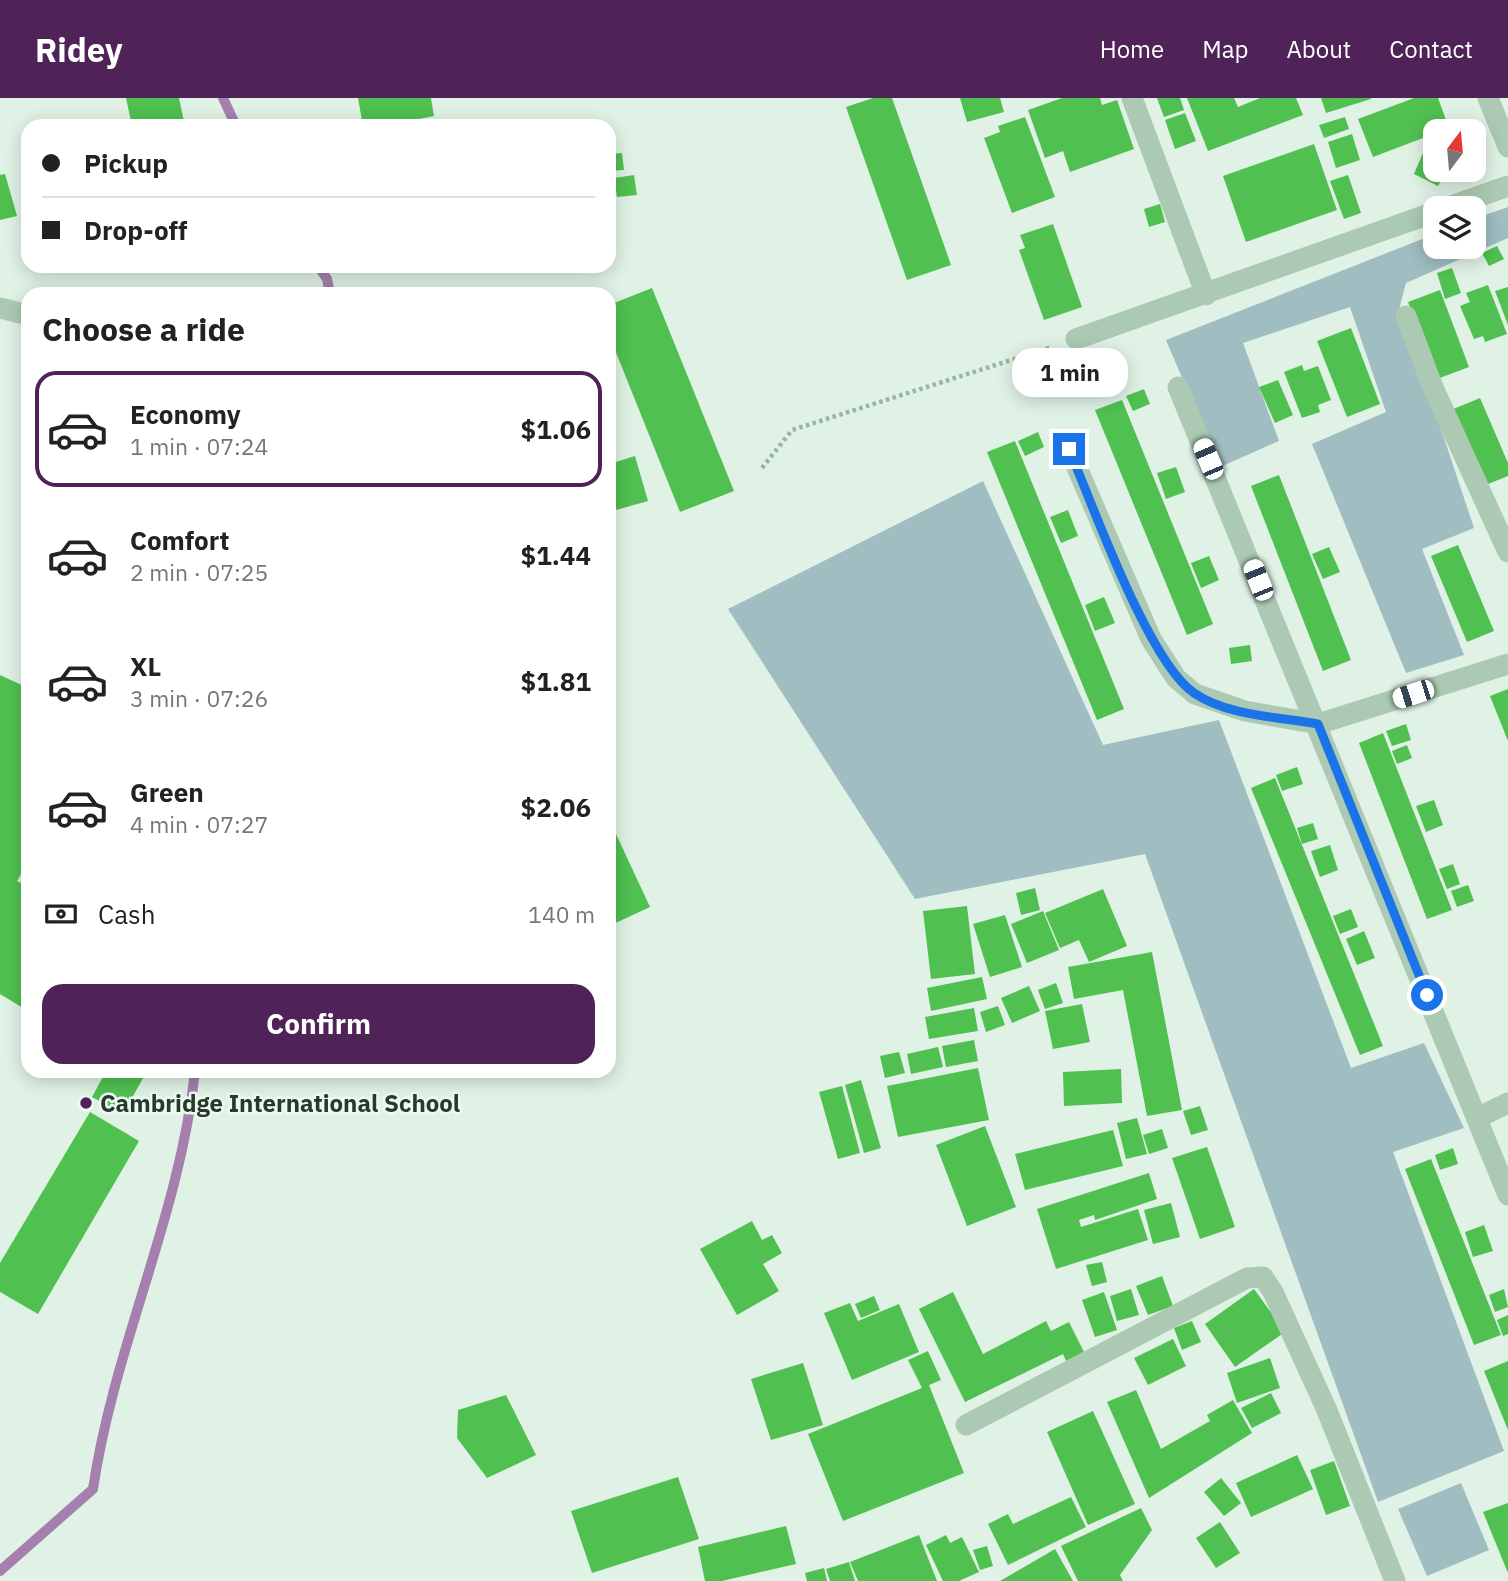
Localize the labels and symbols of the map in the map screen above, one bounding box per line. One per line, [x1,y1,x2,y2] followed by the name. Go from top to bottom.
[1423,119,1486,182] north arrow
[1011,348,1127,396] callout: 1 min
[1053,433,1085,465] route end
[1191,436,1226,482] car
[1241,557,1276,603] car
[1390,678,1437,710] car
[1411,979,1443,1011] route start
[100,1087,460,1119] place label: Cambridge International School
[78,1095,94,1111] marker: Cambridge International School

